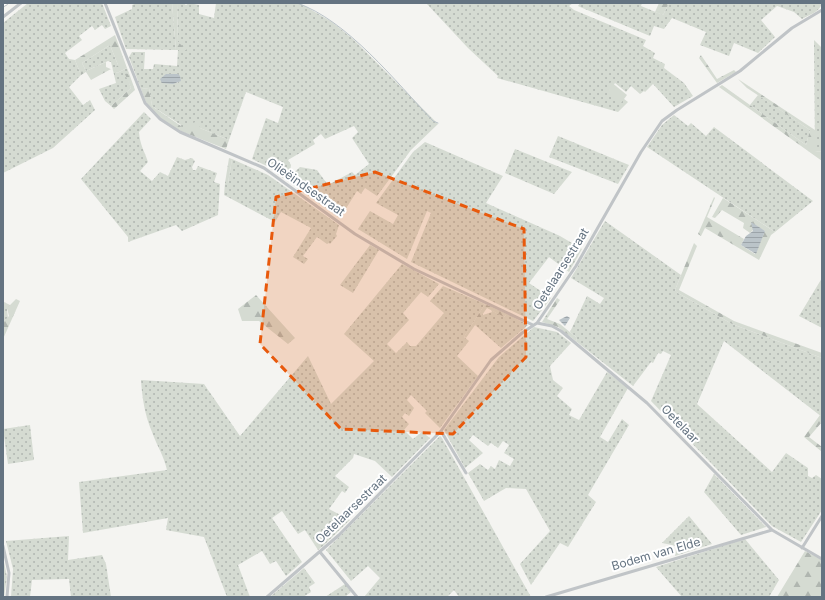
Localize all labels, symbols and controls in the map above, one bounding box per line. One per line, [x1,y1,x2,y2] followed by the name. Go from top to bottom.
[264,154,348,219] street label: Olieëindsestraat
[529,225,592,312] street label: Oetelaarsestraat
[658,401,703,446] street label: Oetelaar
[312,471,390,546] street label: Oetelaarsestraat
[610,534,702,573] street label: Bodem van Elde

